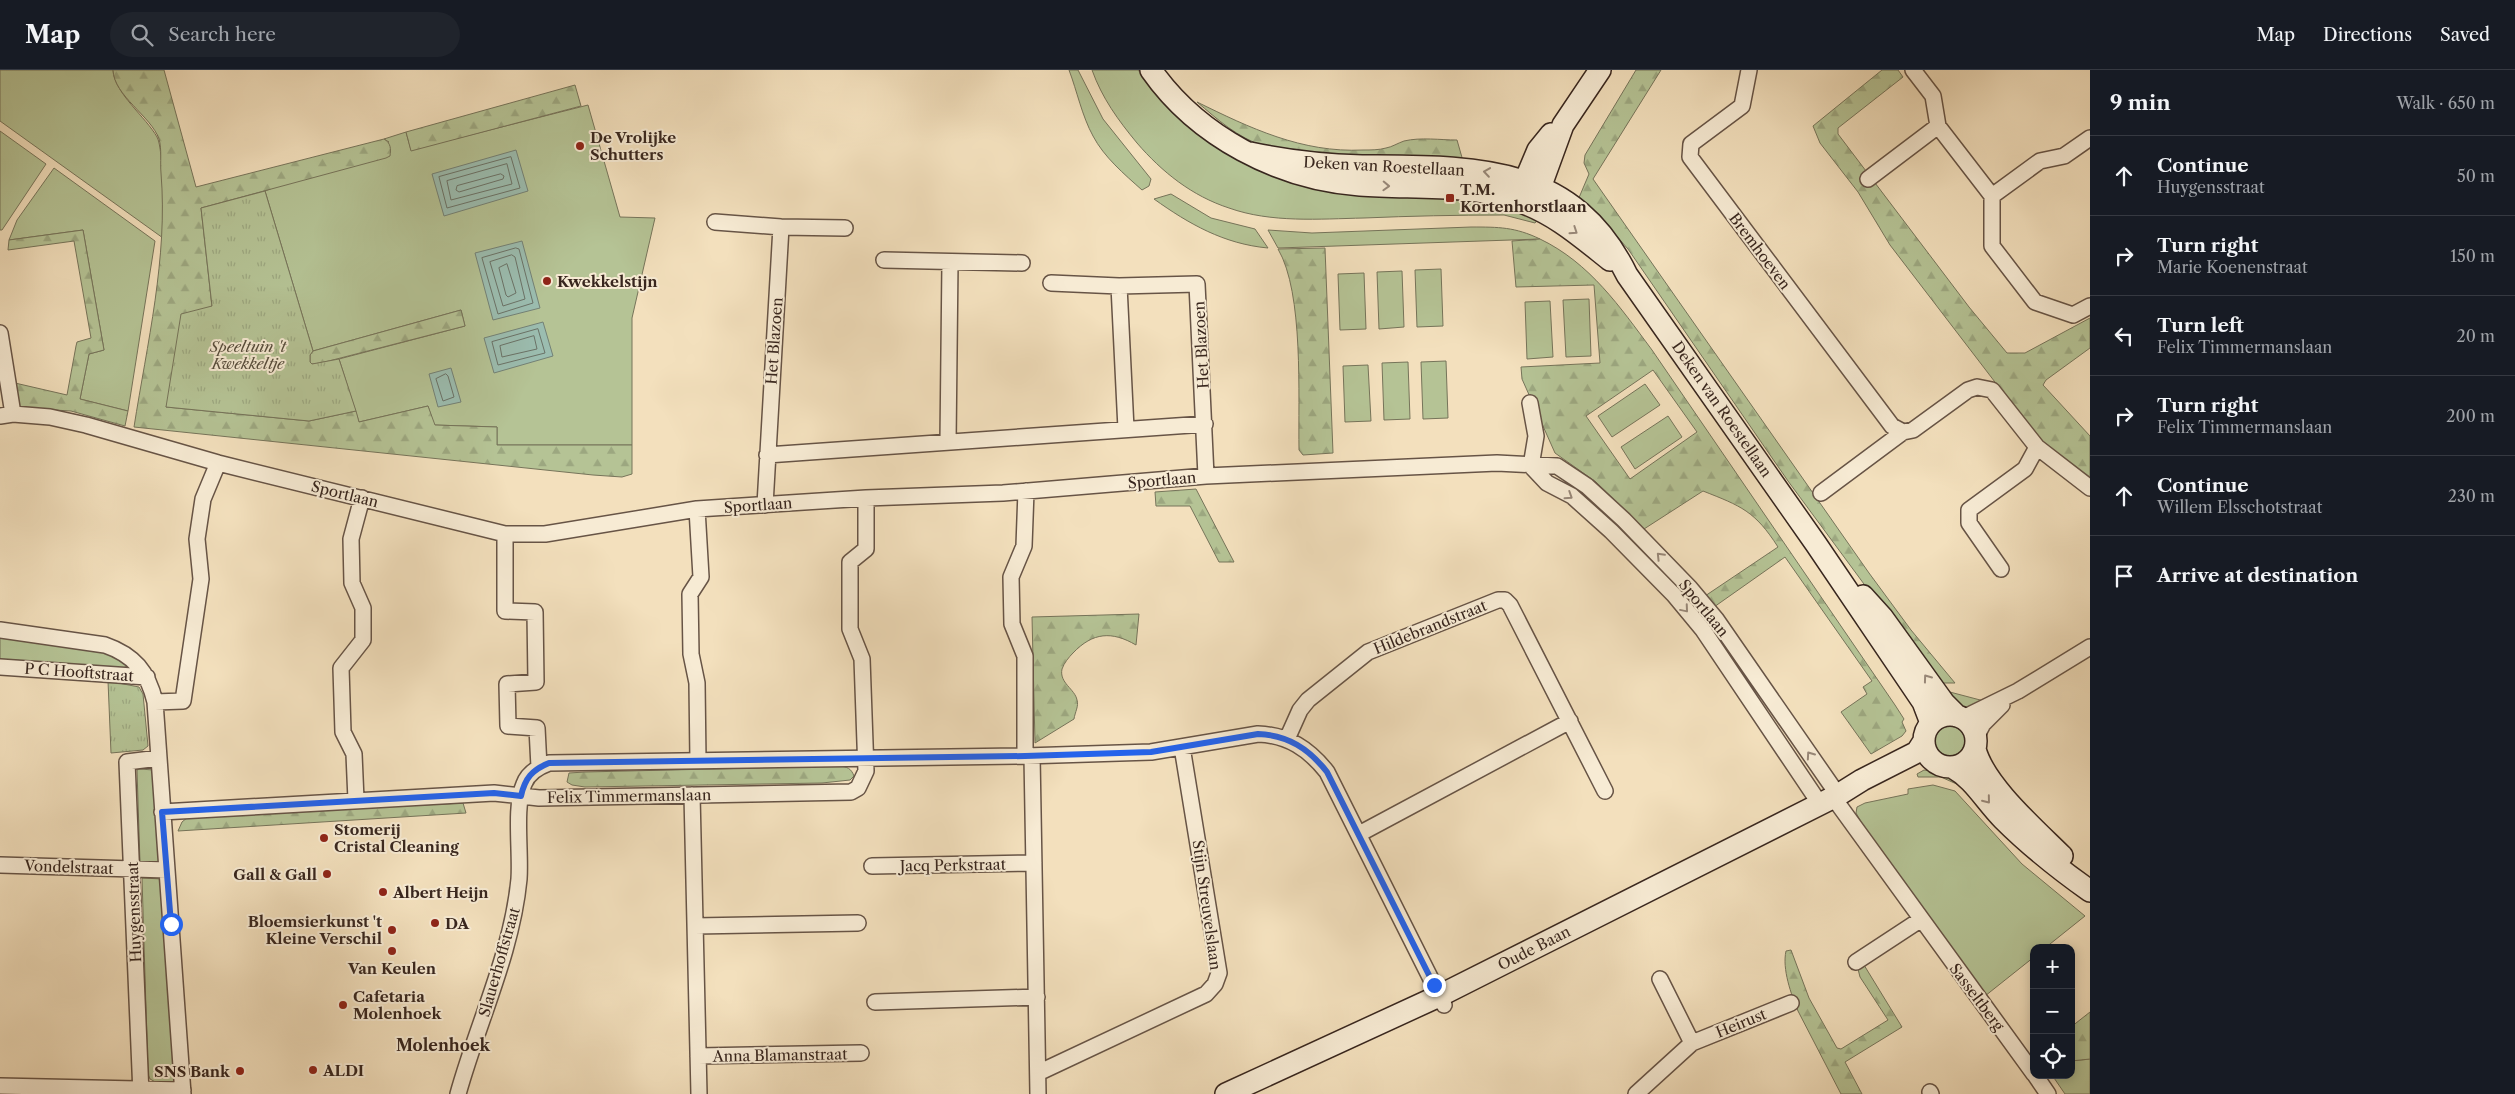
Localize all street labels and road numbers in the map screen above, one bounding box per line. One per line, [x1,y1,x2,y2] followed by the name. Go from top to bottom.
[1303,152,1466,180] street label: Deken van Roestellaan
[1725,209,1795,294] street label: Bremhoeven
[761,296,787,385] street label: Het Blazoen
[1189,300,1213,389] street label: Het Blazoen
[1668,337,1776,481] street label: Deken van Roestellaan
[1127,467,1198,492] street label: Sportlaan
[309,476,381,512] street label: Sportlaan
[723,493,794,517] street label: Sportlaan
[1675,575,1733,641] street label: Sportlaan
[1371,595,1490,658] street label: Hildebrandstraat
[24,659,135,685] street label: P C Hooftstraat
[547,785,712,807] street label: Felix Timmermanslaan
[1188,839,1226,972] street label: Stijn Streuvelslaan
[898,855,1007,875] street label: Jacq Perkstraat
[23,856,115,878] street label: Vondelstraat
[123,861,145,963] street label: Huygensstraat
[474,904,524,1019] street label: Slauerhoffstraat
[1495,921,1574,974] street label: Oude Baan
[1945,959,2009,1035] street label: Sasseltberg
[1713,1004,1770,1042] street label: Heirust
[711,1044,848,1066] street label: Anna Blamanstraat

